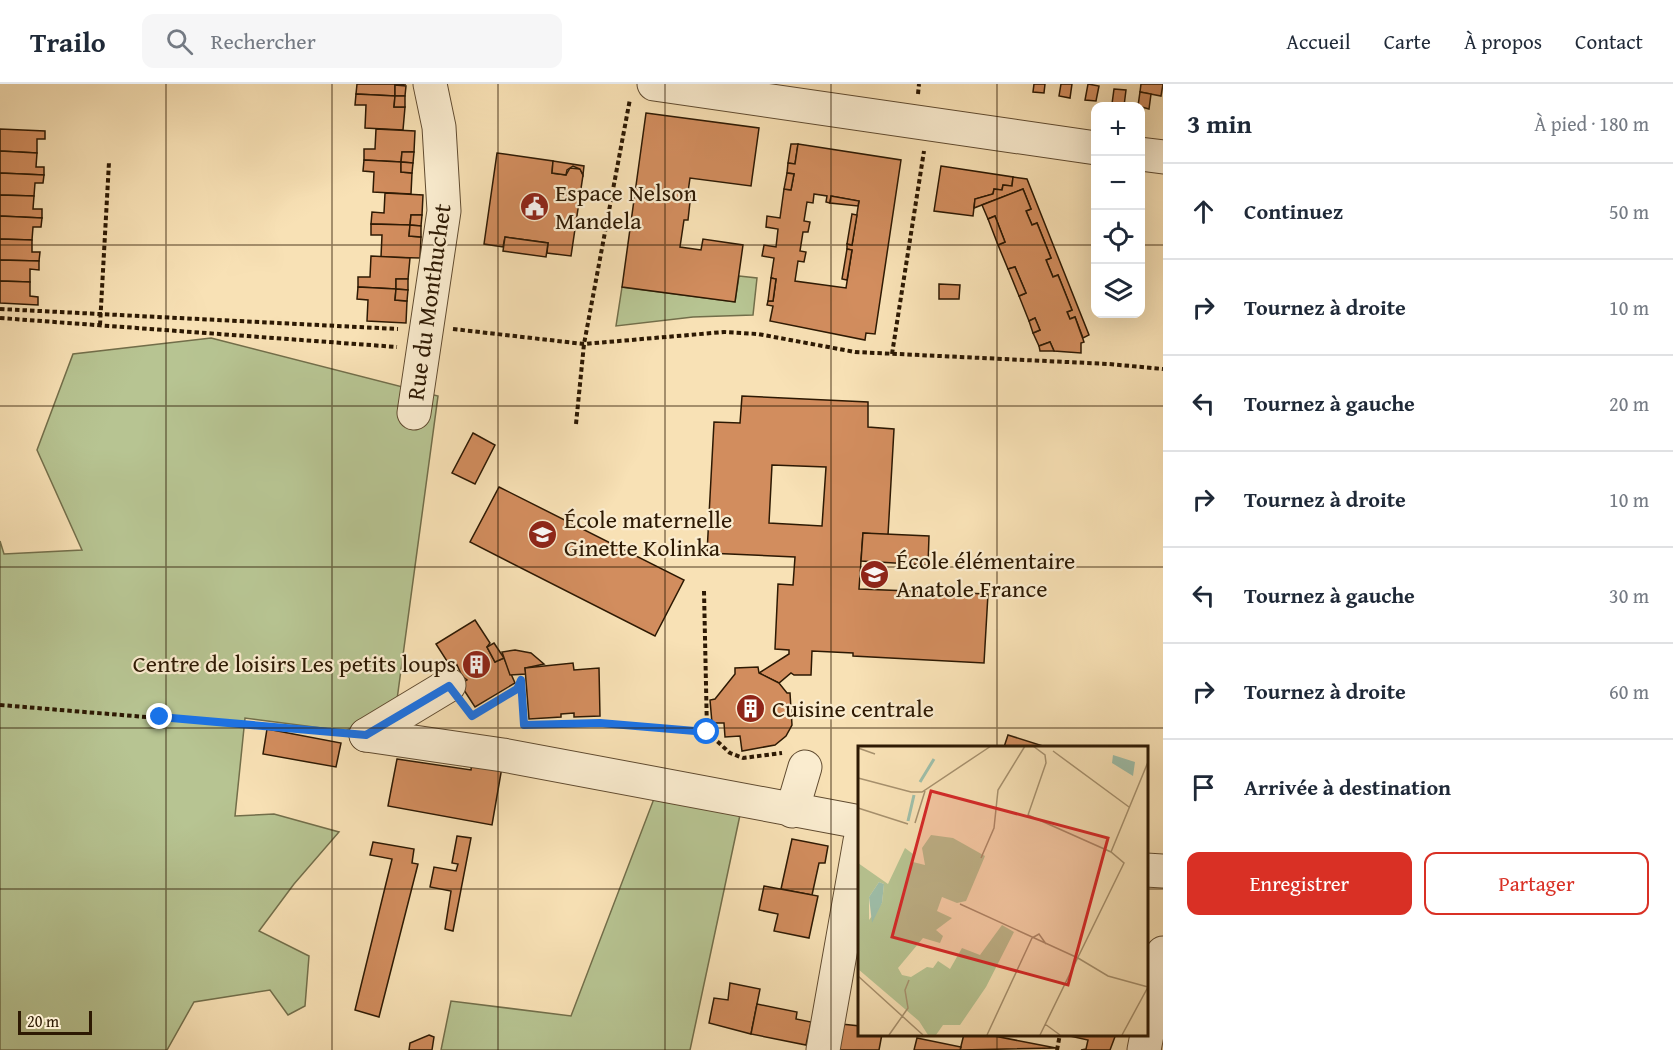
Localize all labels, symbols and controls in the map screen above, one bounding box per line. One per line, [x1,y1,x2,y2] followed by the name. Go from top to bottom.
[142,14,562,68] search box
[30,21,106,62] text: Trailo
[163,25,196,58] icon: search
[211,25,316,57] text: Rechercher
[1286,26,1351,57] text: Accueil
[1384,26,1431,57] text: Carte
[1464,26,1542,57] text: À propos
[1575,26,1643,57] text: Contact
[1091,102,1145,318] map controls
[1091,102,1145,156] button: +
[1187,104,1252,143] text: 3 min
[1534,109,1649,138] text: À pied · 180 m
[1091,156,1145,210] button: −
[555,175,698,238] place label: Espace Nelson Mandela
[518,191,550,223] public building icon: Espace Nelson Mandela
[1187,195,1220,228] icon: ahead
[1244,195,1343,227] text: Continuez
[1609,197,1649,226] text: 50 m
[397,201,460,403] street label: Rue du Monthuchet
[1091,210,1145,264] button: locate
[1091,264,1145,318] button: layers
[1187,291,1220,324] icon: right
[1244,291,1406,323] text: Tournez à droite
[1609,293,1649,322] text: 10 m
[1187,387,1220,420] icon: left
[1244,387,1415,419] text: Tournez à gauche
[1609,389,1649,418] text: 20 m
[1187,483,1220,516] icon: right
[1244,483,1406,515] text: Tournez à droite
[1609,485,1649,514] text: 10 m
[564,502,732,565] place label: École maternelle Ginette Kolinka
[527,518,559,550] school or university icon: École maternelle Ginette Kolinka
[896,543,1075,606] place label: École élémentaire Anatole France
[859,559,891,591] school or university icon: École élémentaire Anatole France
[1187,579,1220,612] icon: left
[1244,579,1415,611] text: Tournez à gauche
[1609,581,1649,610] text: 30 m
[133,646,456,681] place label: Centre de loisirs Les petits loups
[461,648,493,680] building icon: Centre de loisirs Les petits loups
[1187,675,1220,708] icon: right
[1244,675,1406,707] text: Tournez à droite
[1609,677,1649,706] text: 60 m
[772,691,934,726] place label: Cuisine centrale
[735,693,767,725] building icon: Cuisine centrale
[146,703,172,729] route end
[693,718,719,744] route start
[858,746,1148,1035] inset map
[1187,771,1220,804] icon: arrive
[1244,771,1451,803] text: Arrivée à destination
[1187,852,1412,915] button: Enregistrer
[1424,852,1649,915] button: Partager
[18,1008,92,1036] scale bar
[27,1009,59,1033] text: 20 m

